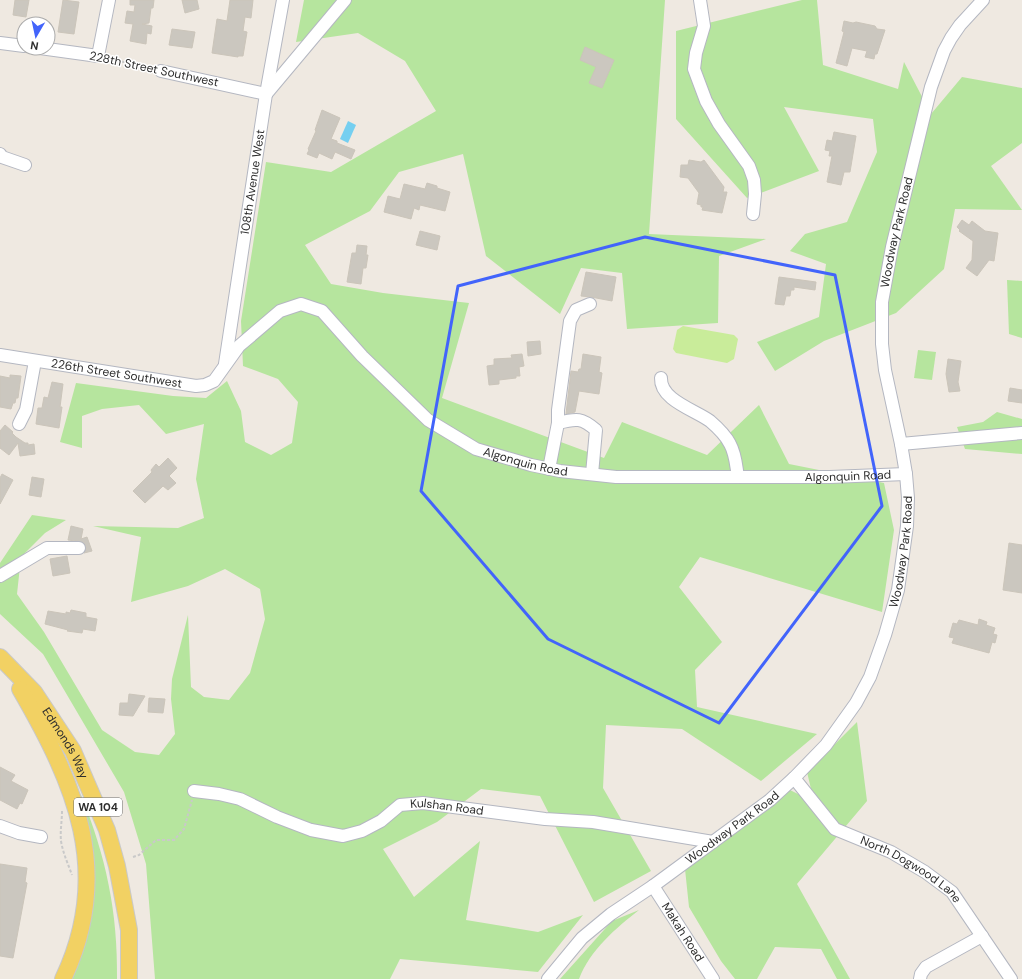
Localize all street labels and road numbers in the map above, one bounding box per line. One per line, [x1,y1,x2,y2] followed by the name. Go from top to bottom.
[88,47,220,91] street label: 228th Street Southwest
[237,128,269,236] street label: 108th Avenue West
[877,175,917,289] street label: Woodway Park Road
[50,355,183,392] street label: 226th Street Southwest
[481,444,568,480] street label: Algonquin Road
[805,467,892,485] street label: Algonquin Road
[885,496,916,610] street label: Woodway Park Road
[39,704,92,781] street label: Edmonds Way
[682,787,783,867] street label: Woodway Park Road
[409,795,485,819] street label: Kulshan Road
[74,798,122,816] road number: WA 104
[858,832,965,906] street label: North Dogwood Lane
[658,900,708,965] street label: Makah Road

